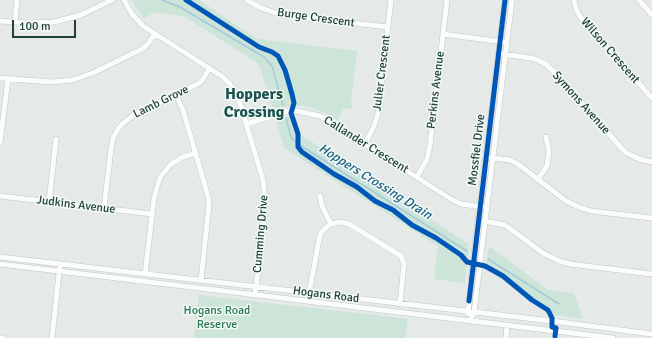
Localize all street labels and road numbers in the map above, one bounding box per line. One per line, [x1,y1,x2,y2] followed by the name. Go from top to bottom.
[276,5,356,31] street label: Burge Crescent
[577,15,643,87] street label: Wilson Crescent
[370,34,394,112] street label: Julier Crescent
[424,50,448,130] street label: Perkins Avenue
[549,69,613,137] street label: Symons Avenue
[131,82,191,122] street label: Lamb Grove
[321,113,411,177] street label: Callander Crescent
[465,113,489,187] street label: Mossfiel Drive
[36,193,116,217] street label: Judkins Avenue
[250,194,272,274] street label: Cumming Drive
[292,284,360,306] street label: Hogans Road

